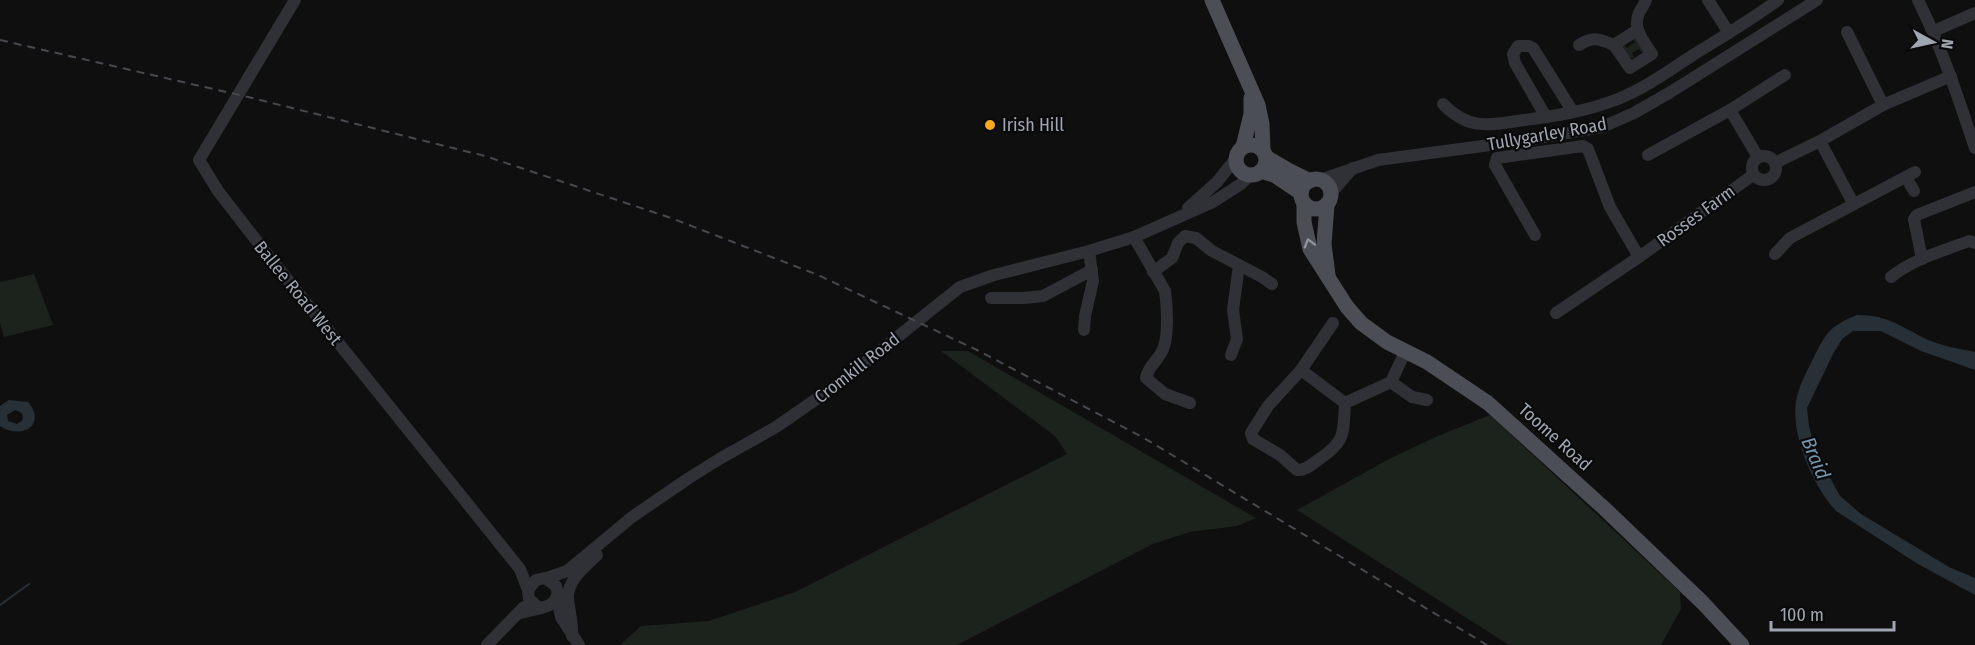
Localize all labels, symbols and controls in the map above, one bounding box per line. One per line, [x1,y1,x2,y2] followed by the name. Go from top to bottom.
[1903,12,1963,72] north arrow
[1937,38,1957,50] text: N
[1486,113,1608,155] street label: Tullygarley Road
[1002,114,1064,136] place label: Irish Hill
[983,118,997,132] marker: Irish Hill
[1653,180,1739,252] street label: Rosses Farm
[249,237,347,349] street label: Ballee Road West
[1304,238,1316,249] one-way arrow
[810,328,904,408] street label: Cromkill Road
[1514,399,1596,475] street label: Toome Road
[1796,433,1836,483] water label: Braid
[1771,594,1894,632] scale bar
[1780,604,1824,626] text: 100 m

